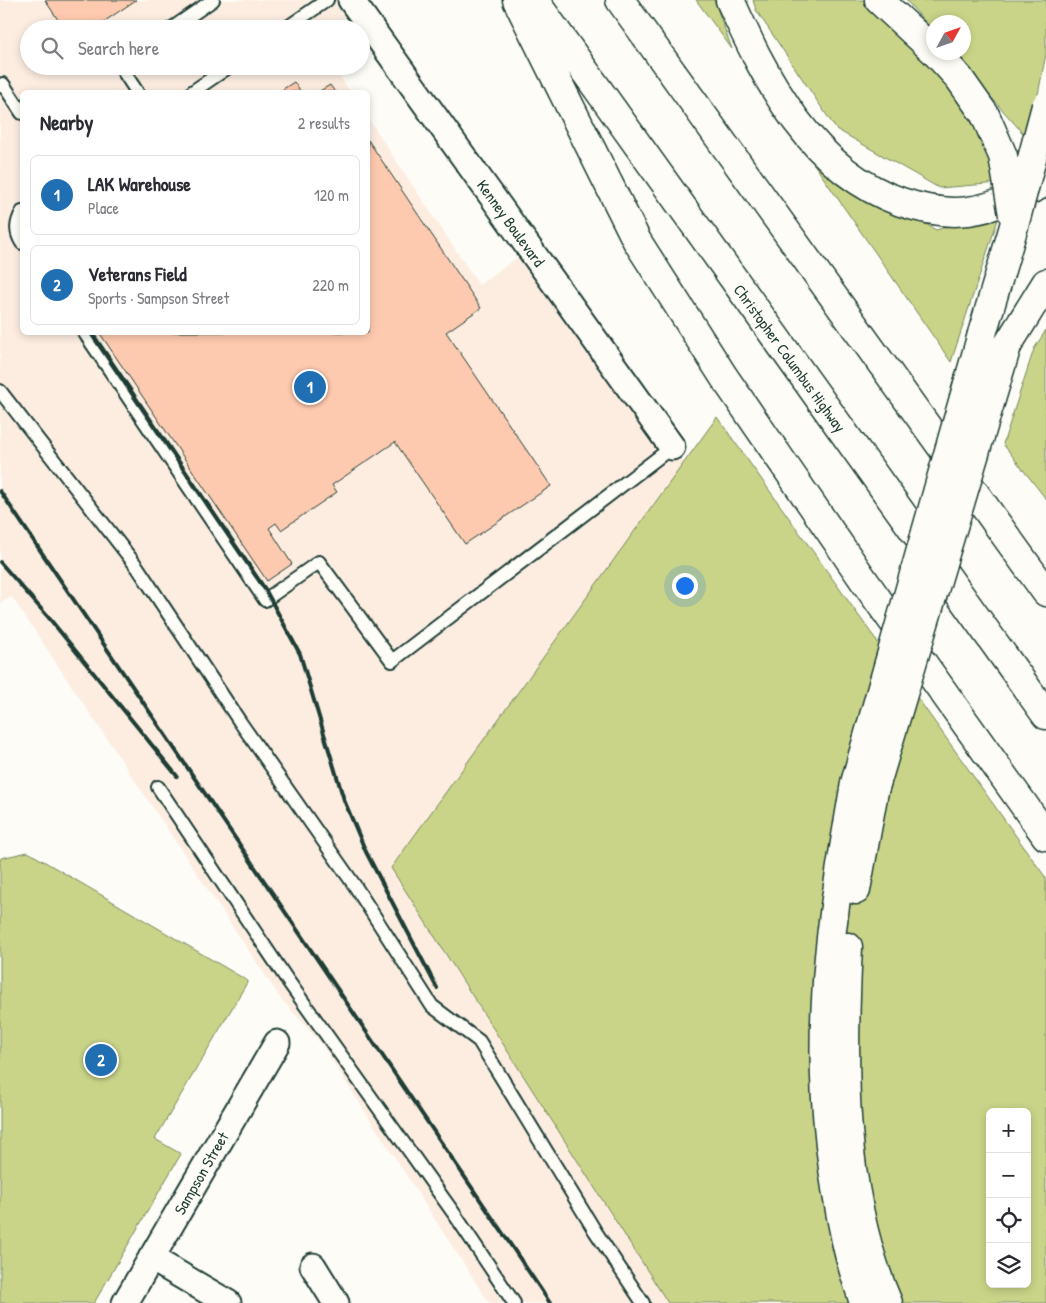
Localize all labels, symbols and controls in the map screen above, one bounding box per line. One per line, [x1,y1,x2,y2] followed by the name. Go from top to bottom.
[926,15,971,60] north arrow
[20,20,370,75] search box
[38,34,66,62] icon: search
[78,35,159,61] text: Search here
[40,108,93,137] text: Nearby
[298,112,350,134] text: 2 results
[88,171,191,197] text: LAK Warehouse
[472,175,550,271] street label: Kenney Boulevard
[54,184,60,206] text: 1
[314,184,349,206] text: 120 m
[88,197,119,219] text: Place
[88,261,187,287] text: Veterans Field
[53,274,61,296] text: 2
[312,274,349,296] text: 220 m
[729,280,851,437] street label: Christopher Columbus Highway
[88,287,229,309] text: Sports · Sampson Street
[294,368,326,406] pin: 1
[672,573,698,599] your location
[85,1041,117,1079] pin: 2
[986,1108,1031,1288] map controls
[986,1108,1031,1153] button: +
[168,1127,234,1218] street label: Sampson Street
[986,1153,1031,1198] button: −
[986,1198,1031,1243] button: locate
[986,1243,1031,1288] button: layers

